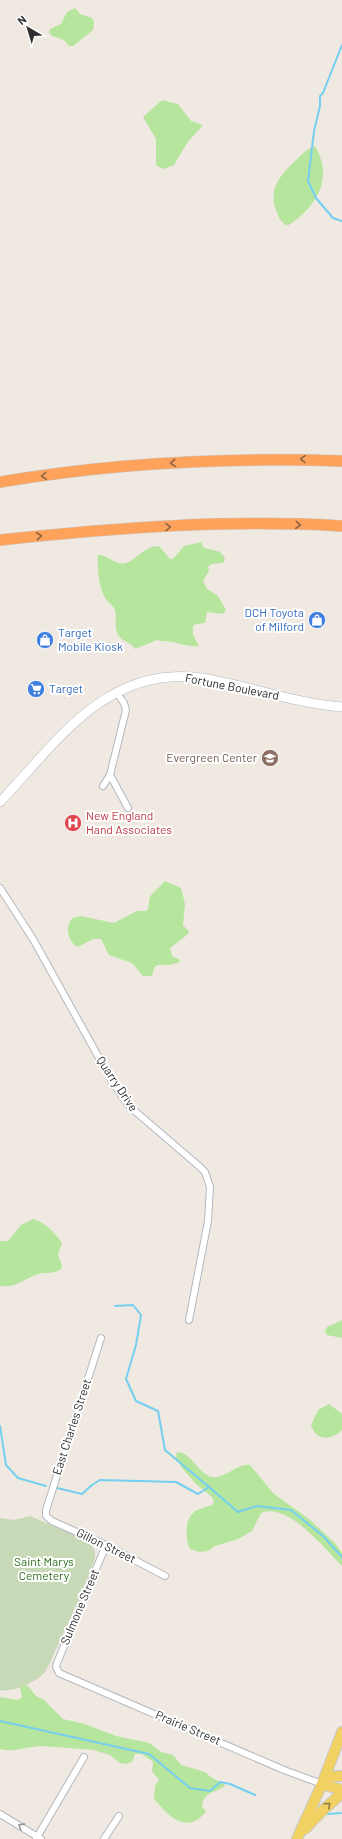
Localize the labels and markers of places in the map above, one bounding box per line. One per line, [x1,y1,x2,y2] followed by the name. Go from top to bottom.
[244,605,304,633] place label: DCH Toyota of Milford
[307,610,327,630] shop icon: DCH Toyota of Milford
[58,625,123,653] place label: Target Mobile Kiosk
[35,630,55,650] shop icon: Target Mobile Kiosk
[26,679,46,699] supermarket icon: Target
[49,681,83,695] place label: Target
[260,748,280,768] school or university icon: Evergreen Center
[166,750,258,764] place label: Evergreen Center
[86,808,172,836] place label: New England Hand Associates
[63,813,83,833] hospital icon: New England Hand Associates

